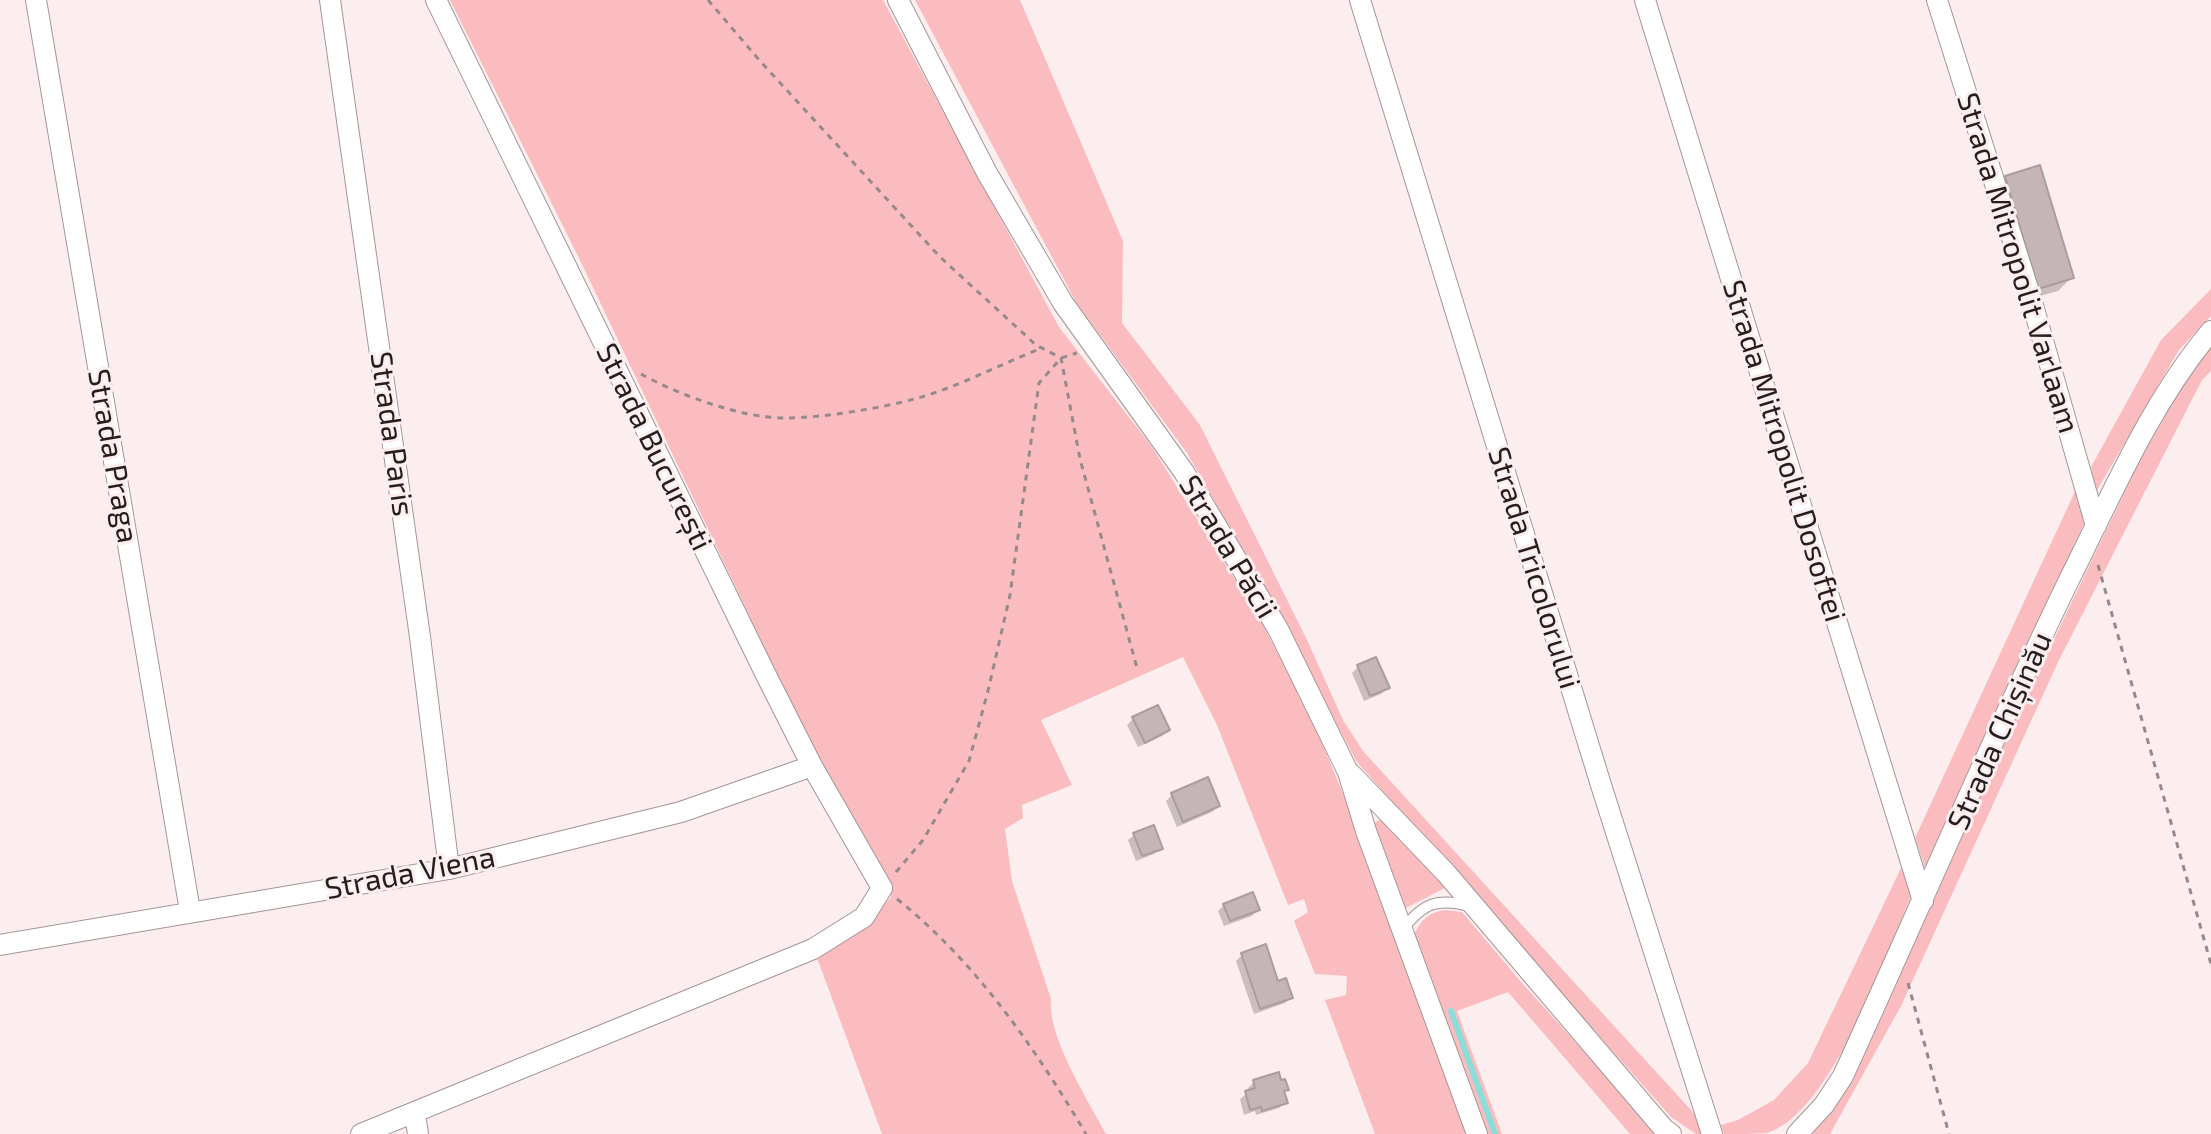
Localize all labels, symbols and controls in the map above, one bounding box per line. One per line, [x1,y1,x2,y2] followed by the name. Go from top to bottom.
[1949,89,2087,437] street label: Strada Mitropolit Varlaam
[1715,276,1853,626] street label: Strada Mitropolit Dosoftei
[588,337,720,557] street label: Strada București
[363,349,421,519] street label: Strada Paris
[80,366,146,546] street label: Strada Praga
[1480,443,1588,693] street label: Strada Tricolorului
[1171,469,1285,625] street label: Strada Păcii
[1940,627,2060,835] street label: Strada Chișinău
[322,839,498,907] street label: Strada Viena

